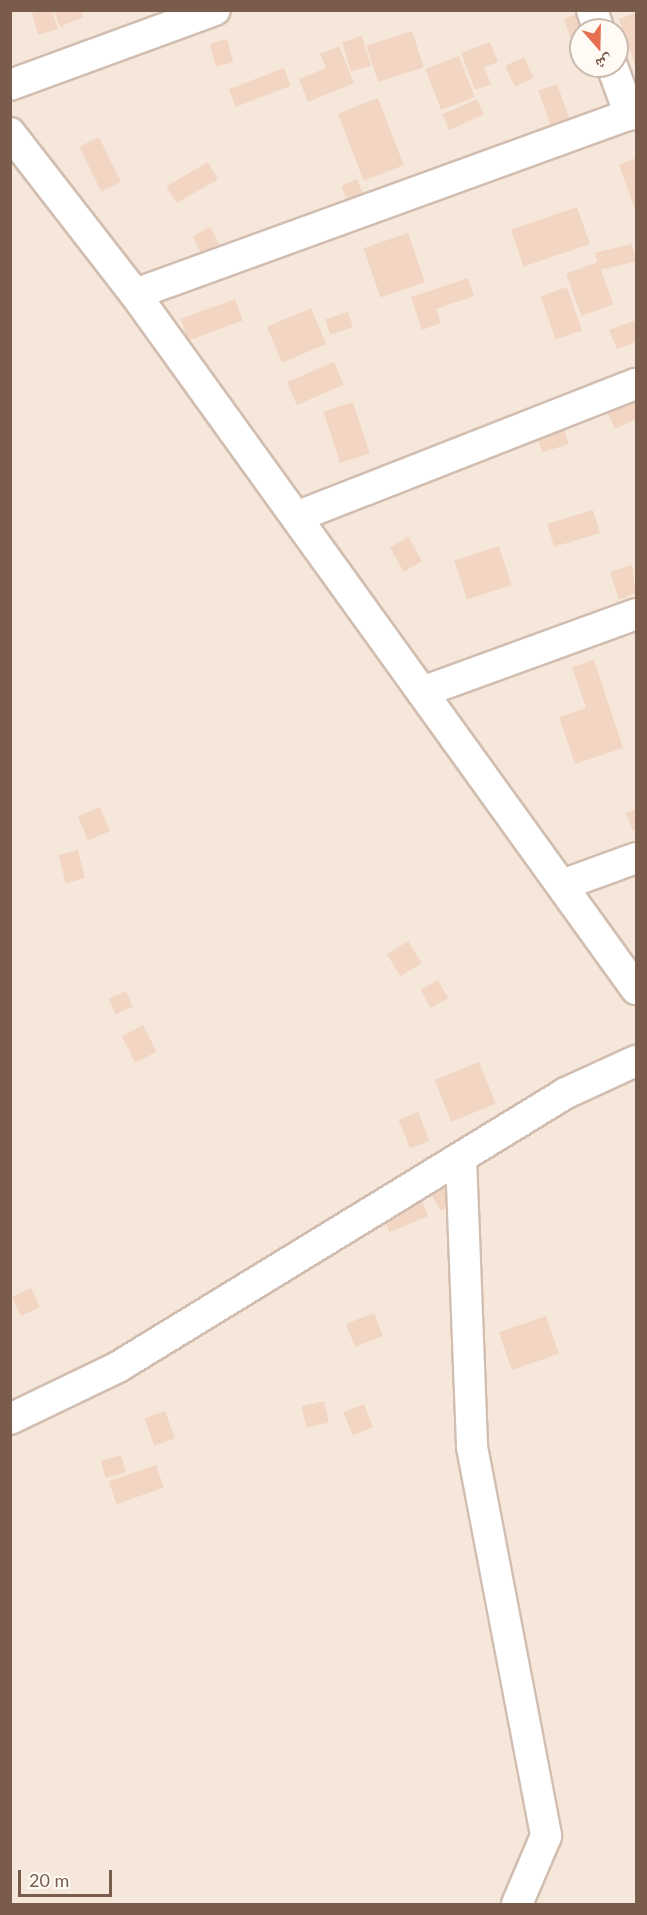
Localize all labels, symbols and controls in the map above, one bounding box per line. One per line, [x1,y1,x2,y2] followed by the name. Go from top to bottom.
[569,18,629,78] north arrow
[593,52,616,75] text: ش
[21,1858,116,1896] scale bar
[29,1869,69,1891] text: 20 m

